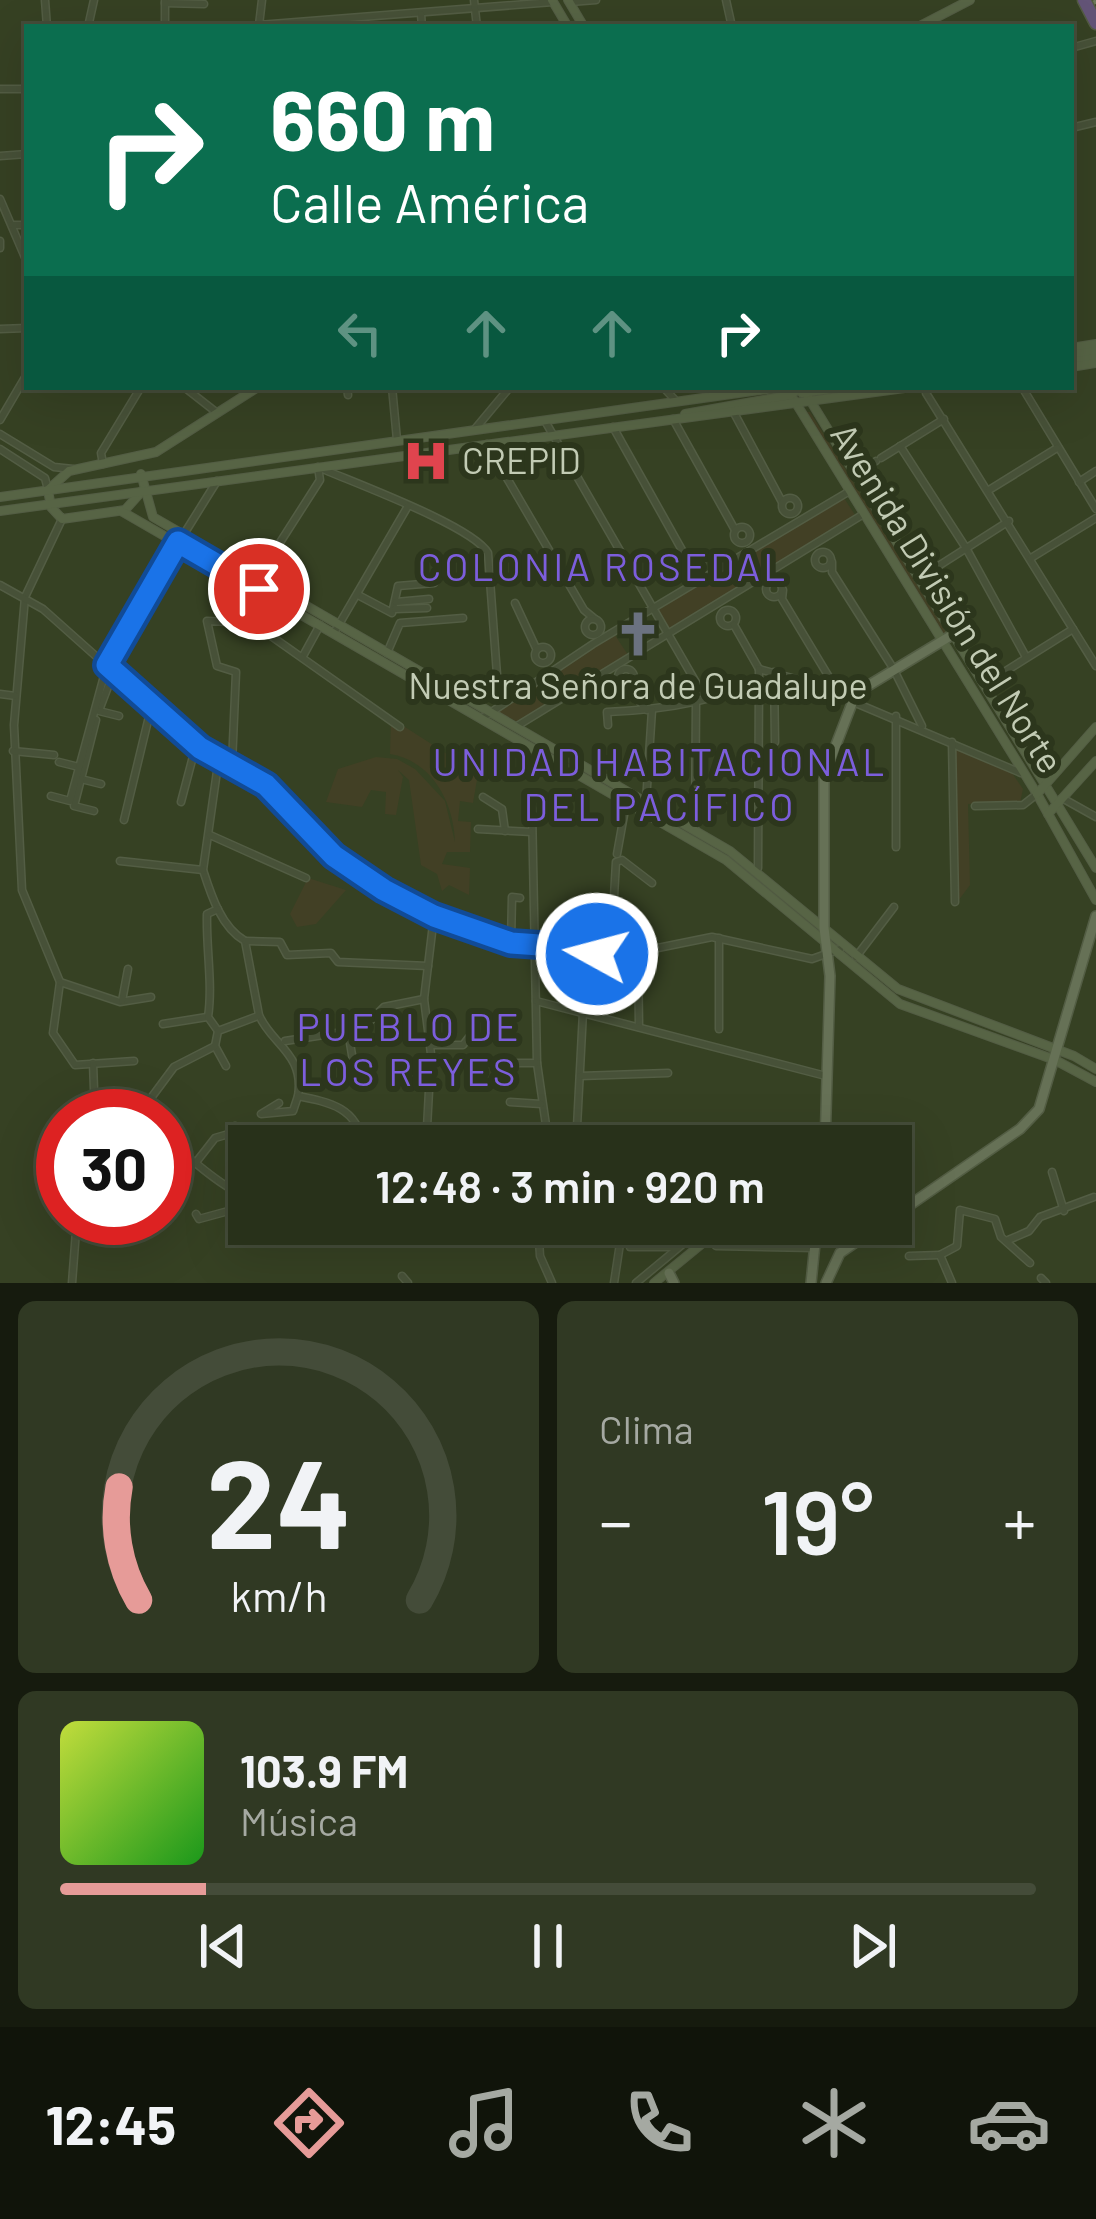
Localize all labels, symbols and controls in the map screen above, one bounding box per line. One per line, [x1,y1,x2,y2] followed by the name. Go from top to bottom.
[270,67,495,168] text: 660 m
[72,72,228,228] icon: right
[270,169,589,234] text: Calle América
[327,300,393,366] icon: left
[453,300,519,366] icon: ahead
[579,300,645,366] icon: ahead
[705,300,771,366] icon: right
[823,414,1074,780] street label: Avenida División del Norte
[401,436,451,486] hospital icon: CREPID
[462,438,581,481] place label: CREPID
[208,538,310,640] pin
[418,542,788,589] district label: COLONIA ROSEDAL
[226,556,292,622] icon: arrive
[613,609,663,659] church icon: Nuestra Señora de Guadalupe
[408,663,868,706] place label: Nuestra Señora de Guadalupe
[433,737,887,829] district label: UNIDAD HABITACIONAL DEL PACÍFICO
[534,891,660,1017] position arrow
[296,1002,522,1094] district label: PUEBLO DE LOS REYES
[36,1089,192,1245] speed limit sign: 30
[375,1158,765,1212] text: 12:48 · 3 min · 920 m
[599,1405,694,1452] text: Clima
[206,1424,351,1574] text: 24
[761,1465,874,1573] text: 19°
[599,1480,632,1559] text: −
[1003,1480,1036,1559] text: +
[230,1569,327,1621] text: km/h
[240,1743,408,1797] text: 103.9 FM
[240,1797,358,1844] text: Música
[190,1913,256,1979] icon: previous
[515,1913,581,1979] icon: pause
[840,1913,906,1979] icon: next
[267,2081,351,2165] icon: directions
[442,2081,526,2165] icon: music
[617,2081,701,2165] icon: phone
[792,2081,876,2165] icon: climate
[967,2081,1051,2165] icon: car
[45,2091,176,2156] text: 12:45

